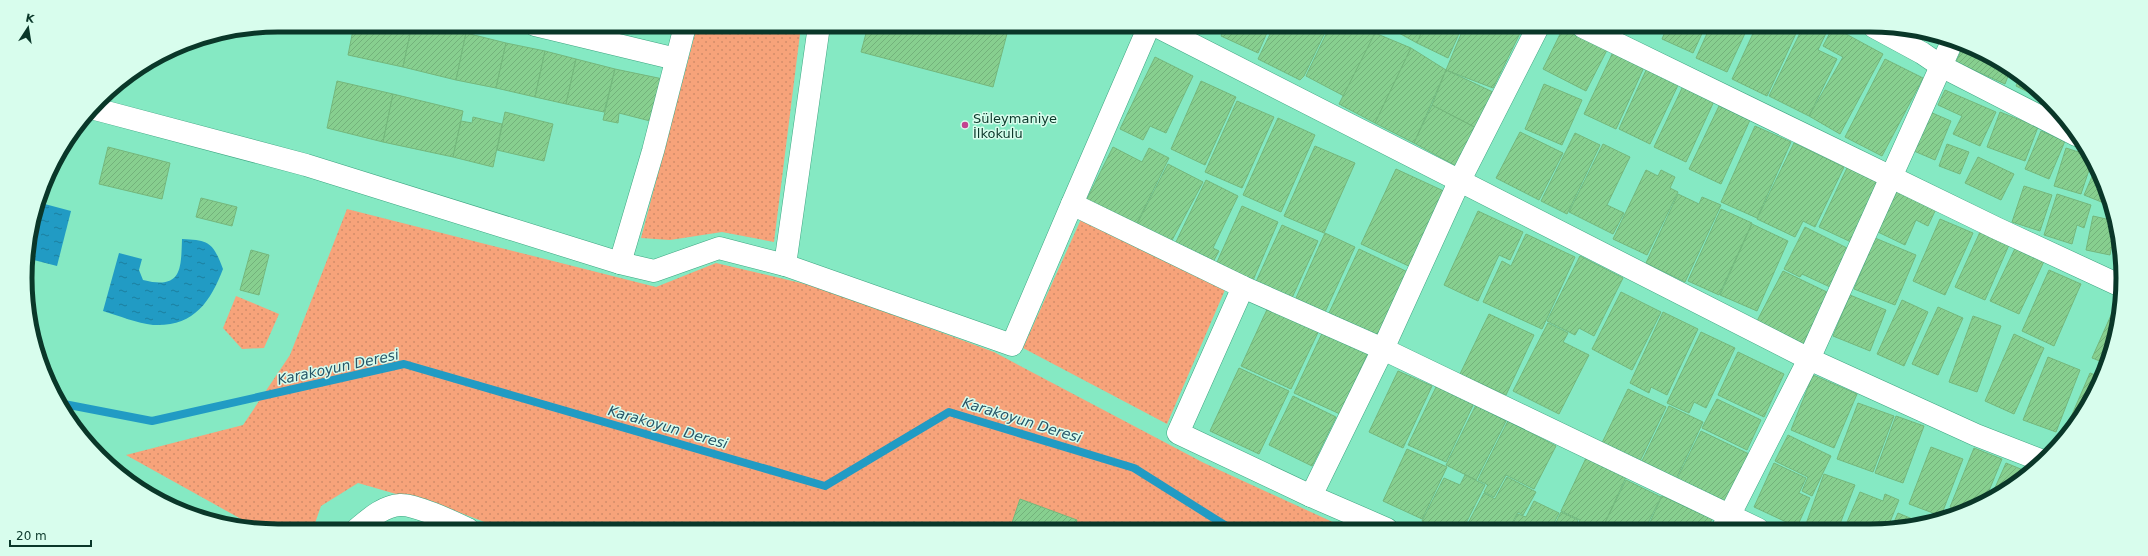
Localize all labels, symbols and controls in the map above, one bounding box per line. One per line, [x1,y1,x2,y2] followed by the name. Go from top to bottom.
[8,8,48,48] north arrow
[24,11,36,26] text: K
[973,111,1057,141] place label: Süleymaniye İlkokulu
[960,120,970,130] marker: Süleymaniye İlkokulu
[276,346,400,388] water label: Karakoyun Deresi
[961,394,1084,446] water label: Karakoyun Deresi
[606,402,730,452] water label: Karakoyun Deresi
[10,522,91,548] scale bar
[16,529,47,543] text: 20 m

